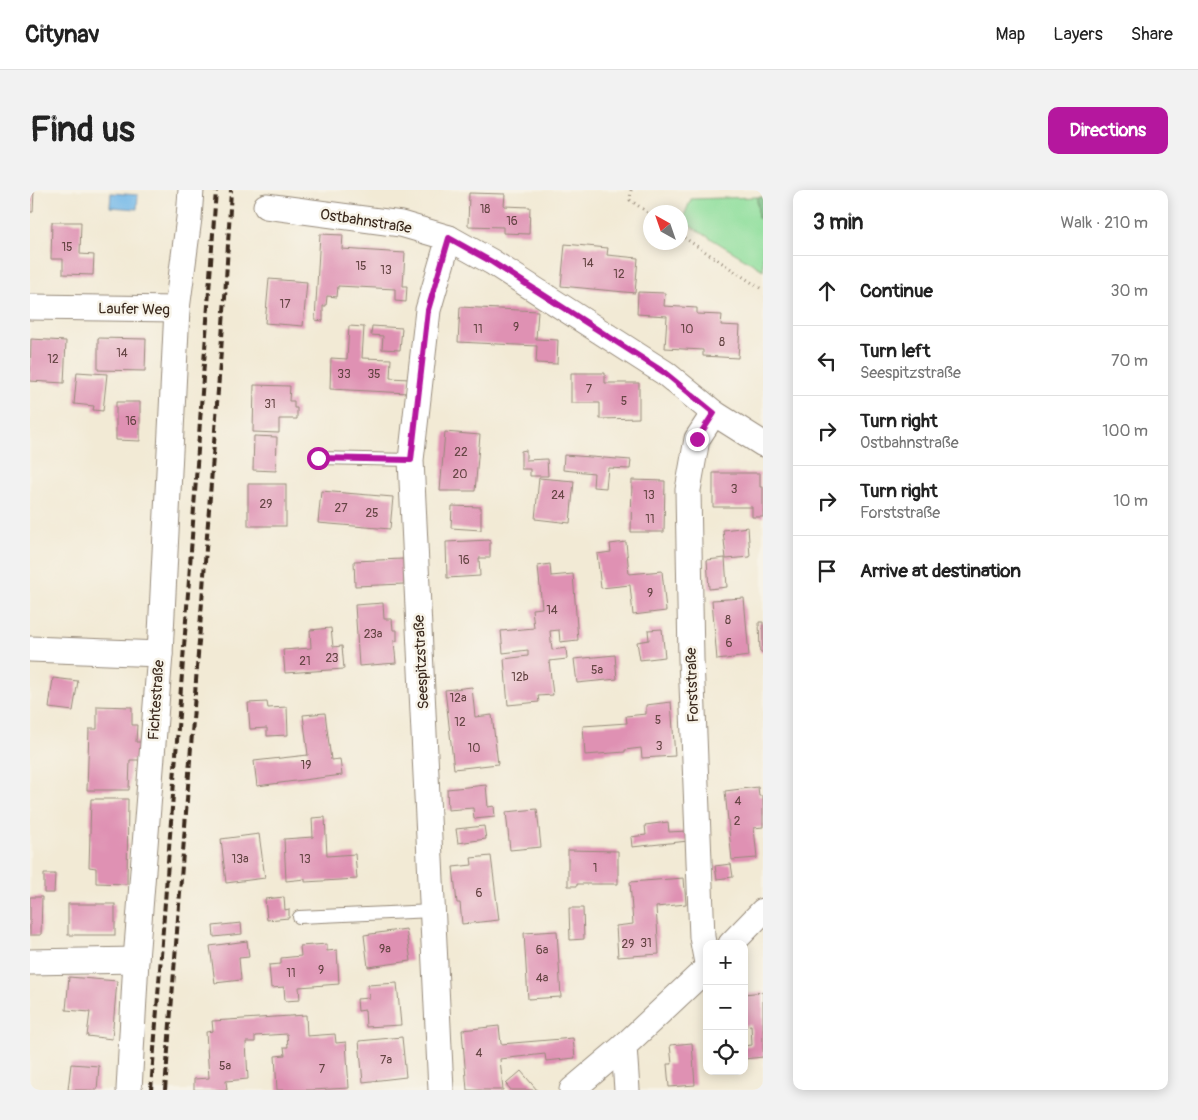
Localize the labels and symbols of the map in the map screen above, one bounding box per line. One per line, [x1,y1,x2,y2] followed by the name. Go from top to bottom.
[480,202,490,217] house number: 18
[319,205,414,238] street label: Ostbahnstraße
[643,205,688,250] north arrow
[506,214,518,229] house number: 16
[61,240,73,255] house number: 15
[582,256,594,271] house number: 14
[355,259,367,274] house number: 15
[380,263,392,278] house number: 13
[613,267,625,282] house number: 12
[279,297,291,312] house number: 17
[98,299,170,320] street label: Laufer Weg
[513,320,519,335] house number: 9
[473,322,483,337] house number: 11
[681,322,693,337] house number: 10
[719,335,725,350] house number: 8
[116,346,128,361] house number: 14
[47,352,59,367] house number: 12
[337,367,351,382] house number: 33
[367,367,381,382] house number: 35
[586,382,593,397] house number: 7
[621,394,627,409] house number: 5
[264,397,276,412] house number: 31
[125,414,137,429] house number: 16
[686,428,709,451] route end
[454,445,468,460] house number: 22
[307,447,330,470] route start
[453,467,467,482] house number: 20
[731,482,738,497] house number: 3
[551,488,565,503] house number: 24
[643,488,655,503] house number: 13
[260,497,272,512] house number: 29
[334,501,348,516] house number: 27
[365,506,379,521] house number: 25
[645,512,655,527] house number: 11
[458,553,470,568] house number: 16
[647,586,653,601] house number: 9
[546,603,558,618] house number: 14
[725,613,731,628] house number: 8
[410,614,433,710] street label: Seespitzstraße
[364,627,383,642] house number: 23a
[726,636,733,651] house number: 6
[682,647,703,723] street label: Forststraße
[325,651,339,666] house number: 23
[299,654,311,669] house number: 21
[144,659,169,741] street label: Fichtestraße
[591,663,603,678] house number: 5a
[511,670,529,685] house number: 12b
[450,691,467,706] house number: 12a
[655,713,661,728] house number: 5
[454,715,466,730] house number: 12
[656,739,663,754] house number: 3
[468,741,480,756] house number: 10
[301,758,311,773] house number: 19
[735,794,742,809] house number: 4
[734,814,741,829] house number: 2
[232,852,249,867] house number: 13a
[299,852,311,867] house number: 13
[593,861,597,876] house number: 1
[476,886,483,901] house number: 6
[640,936,652,951] house number: 31
[622,937,634,952] house number: 29
[379,942,391,957] house number: 9a
[536,943,549,958] house number: 6a
[318,963,324,978] house number: 9
[286,966,296,981] house number: 11
[536,971,549,986] house number: 4a
[476,1046,483,1061] house number: 4
[380,1053,392,1068] house number: 7a
[219,1059,231,1074] house number: 5a
[319,1062,326,1077] house number: 7

